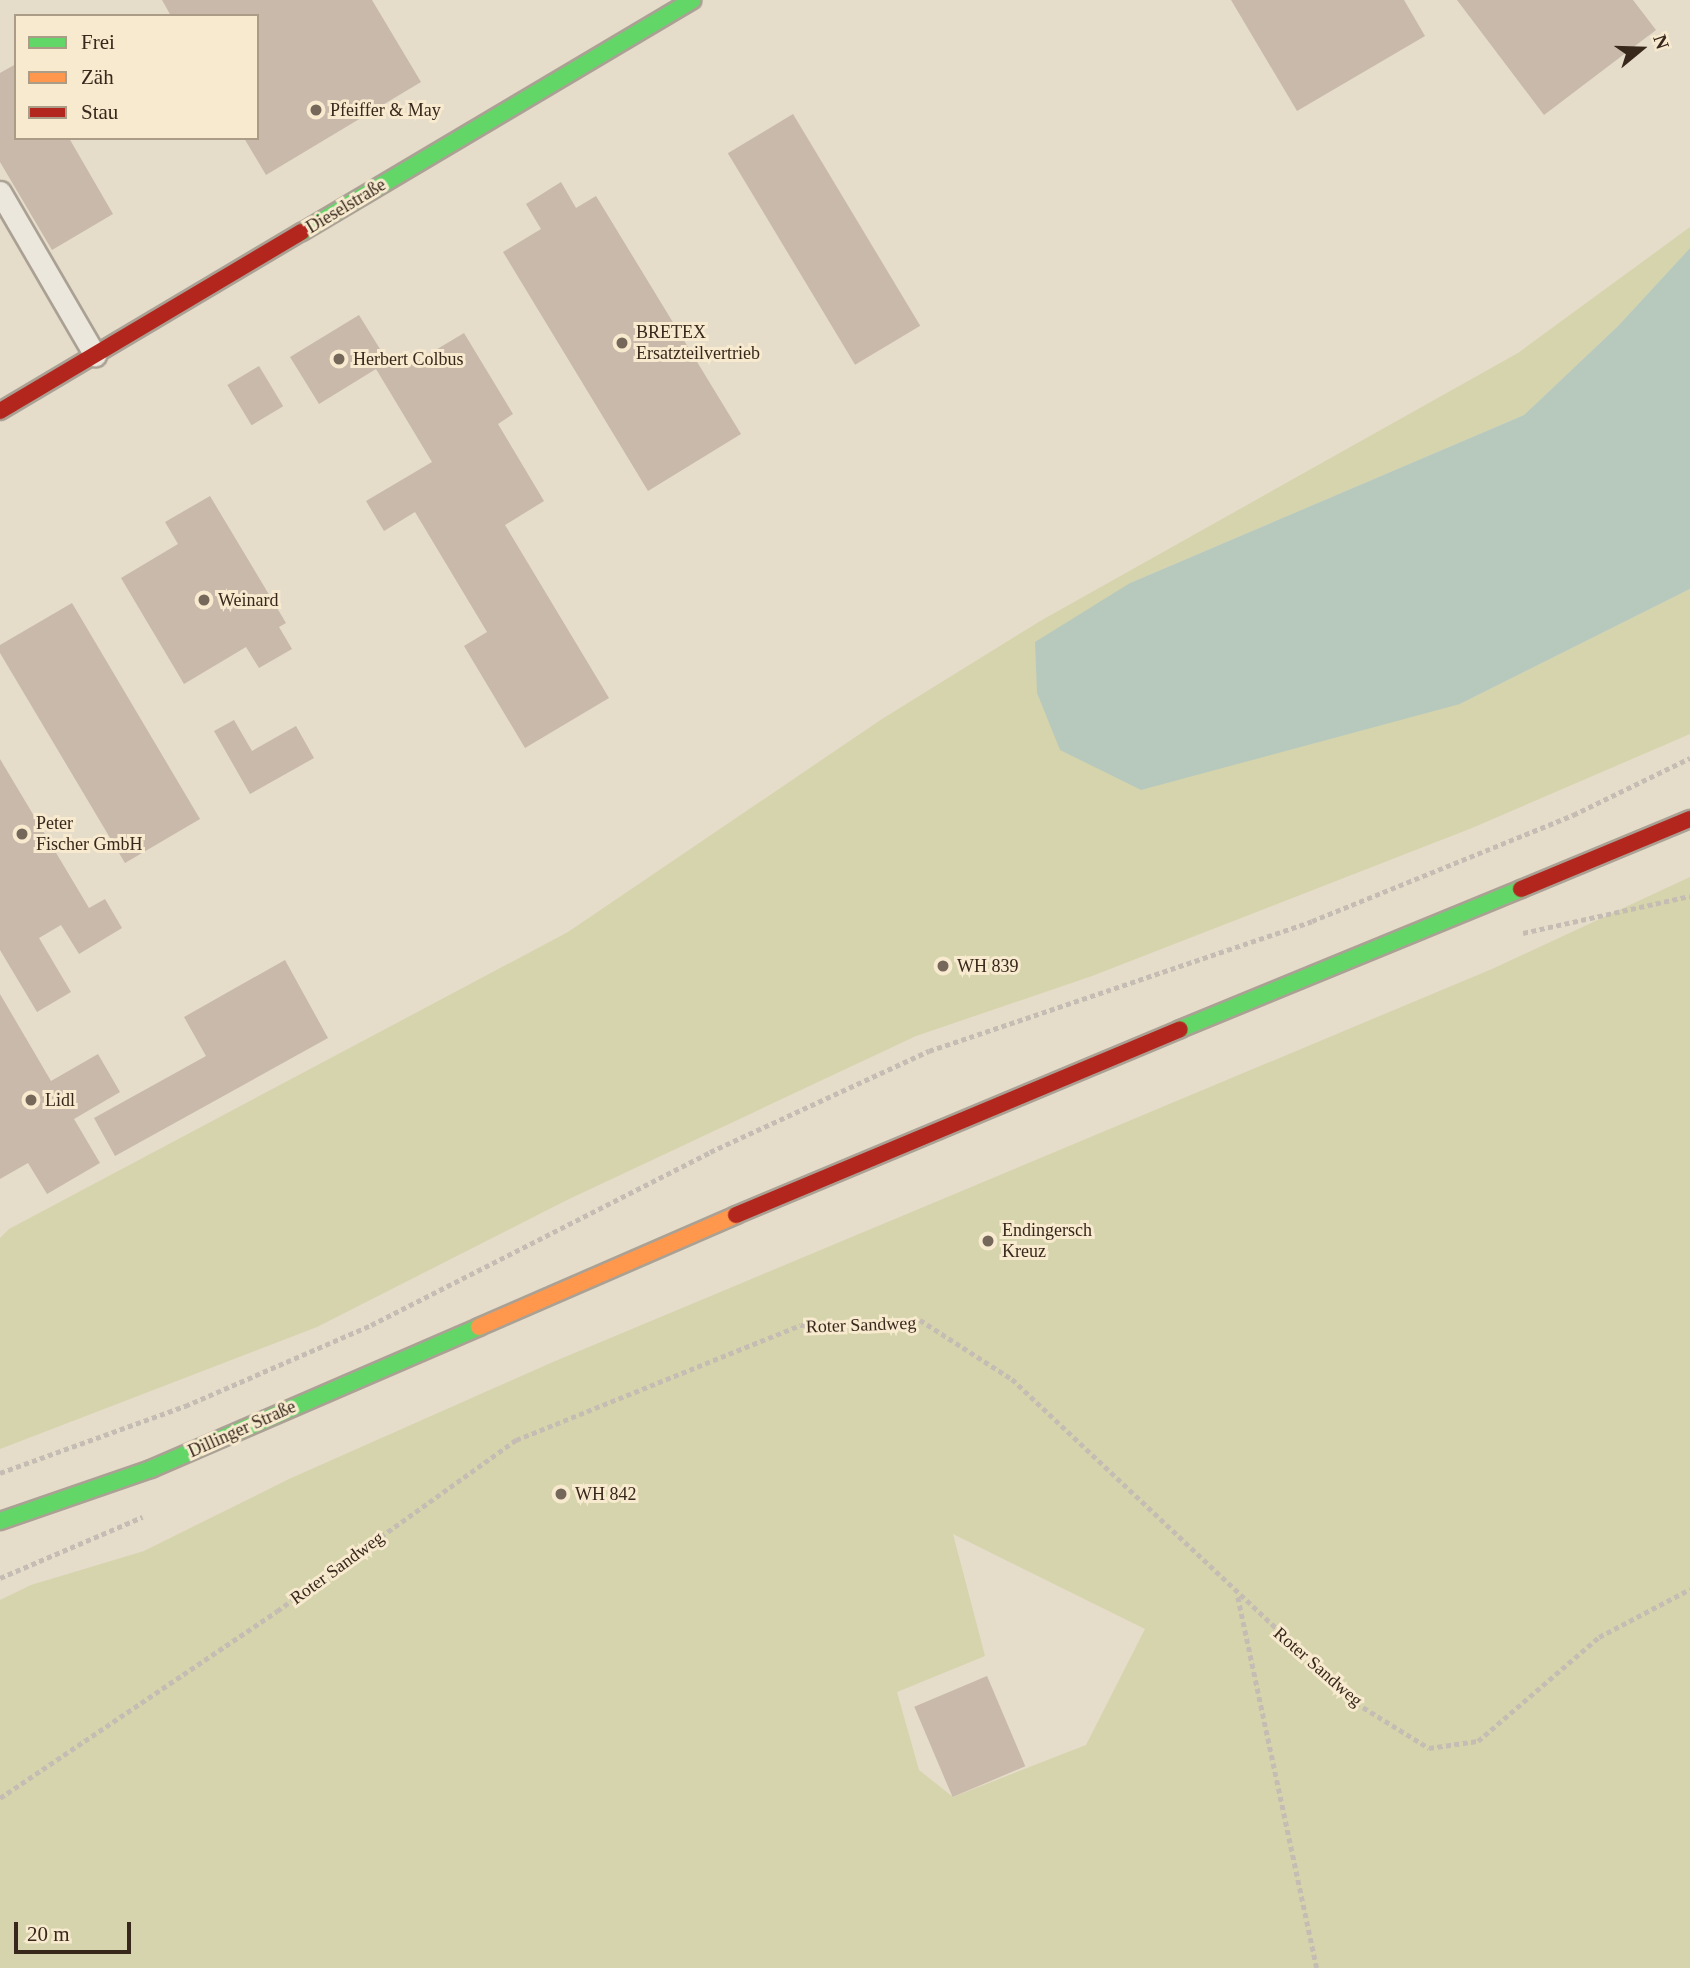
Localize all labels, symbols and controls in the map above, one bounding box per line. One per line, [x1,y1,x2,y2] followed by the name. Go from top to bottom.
[14,14,259,140] legend
[1606,14,1676,84] north arrow
[81,30,115,54] text: Frei
[1649,32,1673,52] text: N
[81,65,114,89] text: Zäh
[330,99,441,121] place label: Pfeiffer & May
[81,100,118,124] text: Stau
[308,102,324,118] marker: Pfeiffer & May
[302,174,390,238] street label: Dieselstraße
[636,322,760,364] place label: BRETEX Ersatzteilvertrieb
[614,335,630,351] marker: BRETEX Ersatzteilvertrieb
[353,348,463,370] place label: Herbert Colbus
[331,351,347,367] marker: Herbert Colbus
[218,589,279,611] place label: Weinard
[196,592,212,608] marker: Weinard
[36,813,142,856] place label: Peter Fischer GmbH
[14,826,30,842] marker: Peter Fischer GmbH
[957,955,1018,977] place label: WH 839
[935,958,951,974] marker: WH 839
[45,1089,75,1111] place label: Lidl
[23,1092,39,1108] marker: Lidl
[1002,1220,1092,1262] place label: Endingersch Kreuz
[980,1233,996,1249] marker: Endingersch Kreuz
[805,1312,917,1338] street label: Roter Sandweg
[185,1396,299,1462] street label: Dillinger Straße
[575,1483,636,1505] place label: WH 842
[553,1486,569,1502] marker: WH 842
[286,1527,388,1609] street label: Roter Sandweg
[1269,1623,1367,1711] street label: Roter Sandweg
[18,1909,135,1953] scale bar
[27,1922,70,1946] text: 20 m

